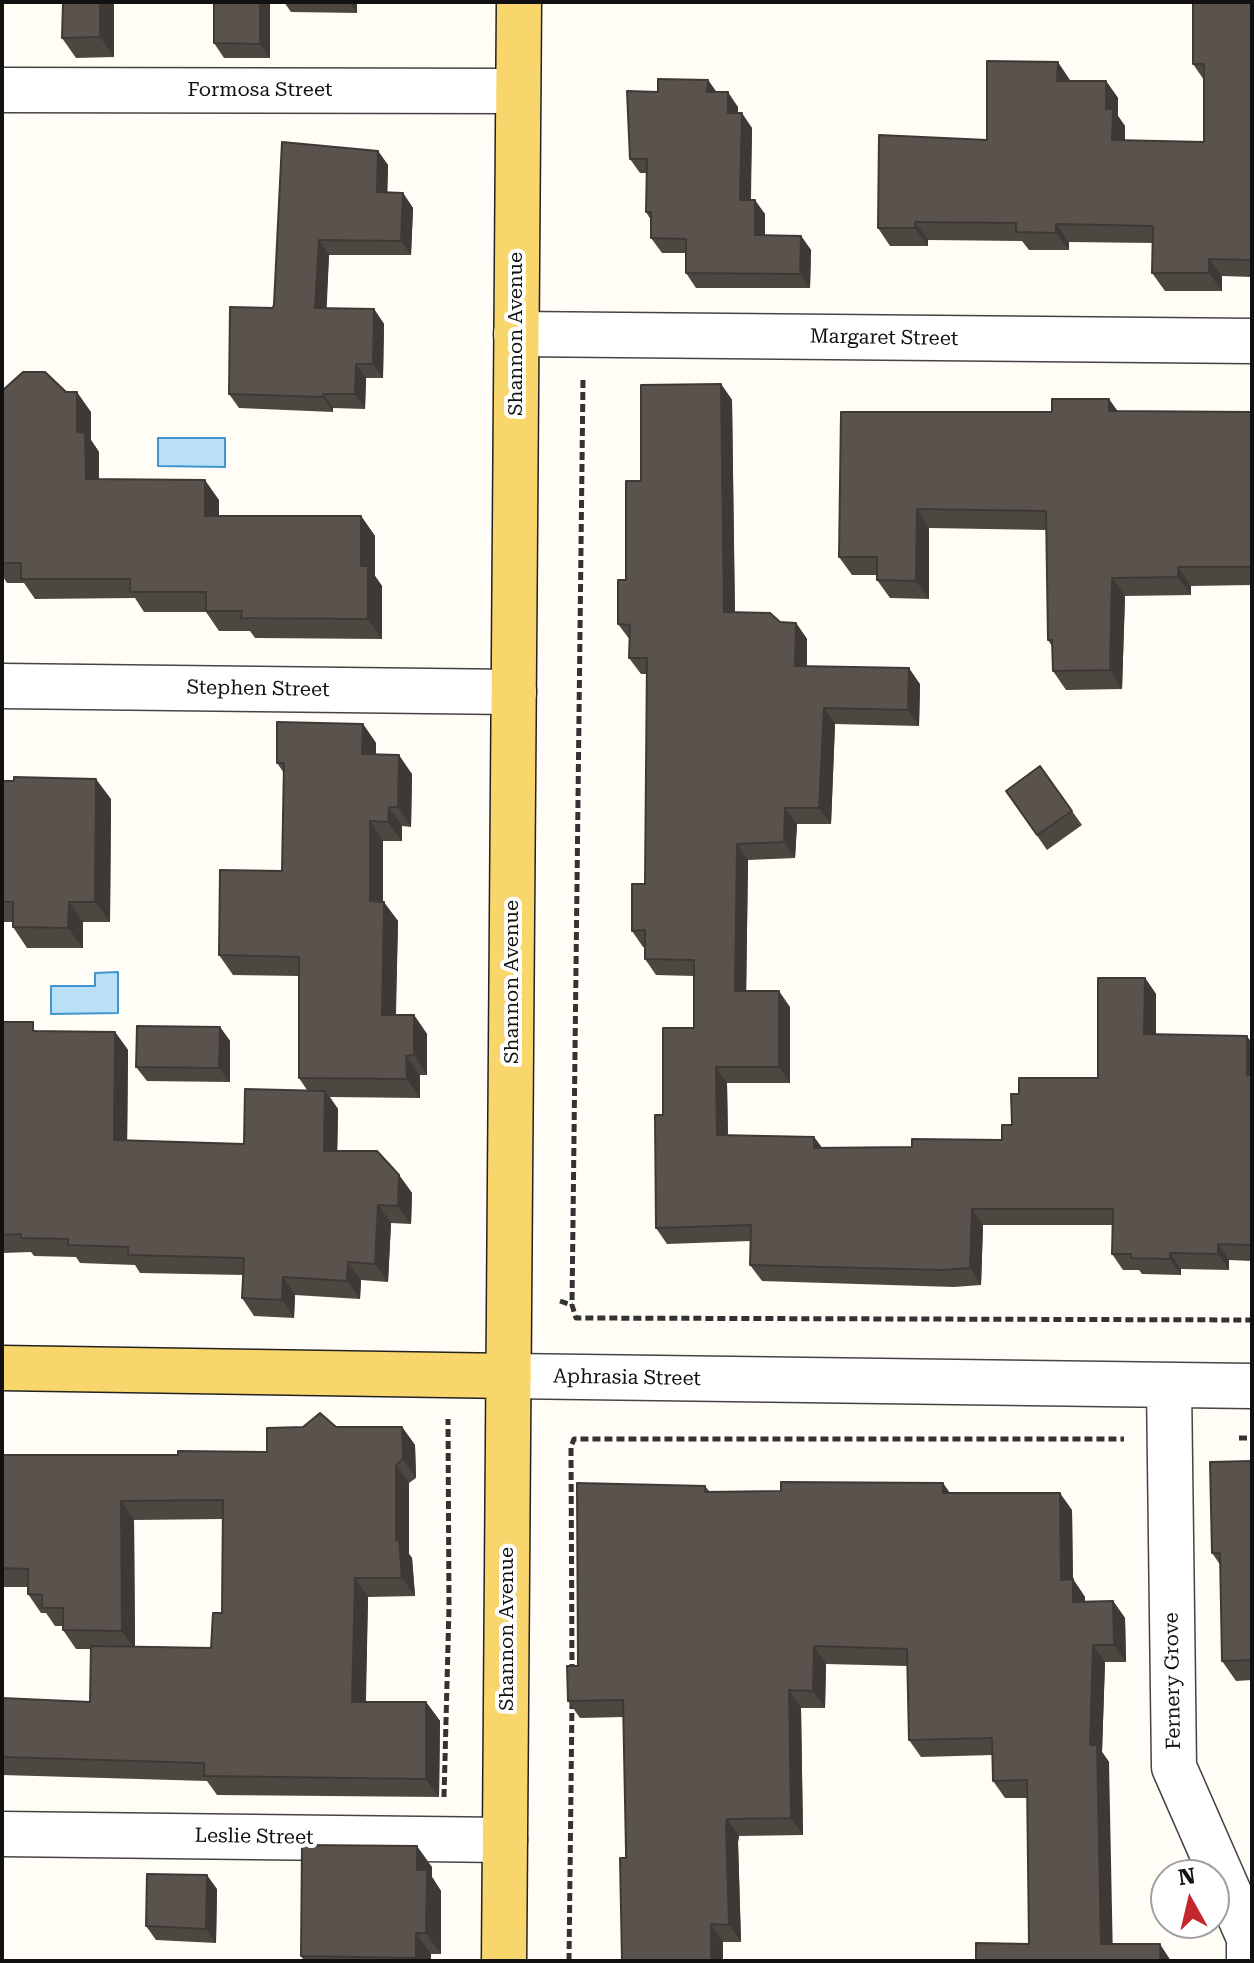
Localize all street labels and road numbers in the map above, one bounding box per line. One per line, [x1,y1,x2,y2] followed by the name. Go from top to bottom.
[188,78,332,102] street label: Formosa Street
[504,252,528,416] street label: Shannon Avenue
[810,325,958,351] street label: Margaret Street
[186,676,330,702] street label: Stephen Street
[500,900,524,1064] street label: Shannon Avenue
[553,1365,701,1391] street label: Aphrasia Street
[495,1547,519,1711] street label: Shannon Avenue
[1160,1612,1186,1750] street label: Fernery Grove
[194,1824,314,1850] street label: Leslie Street

